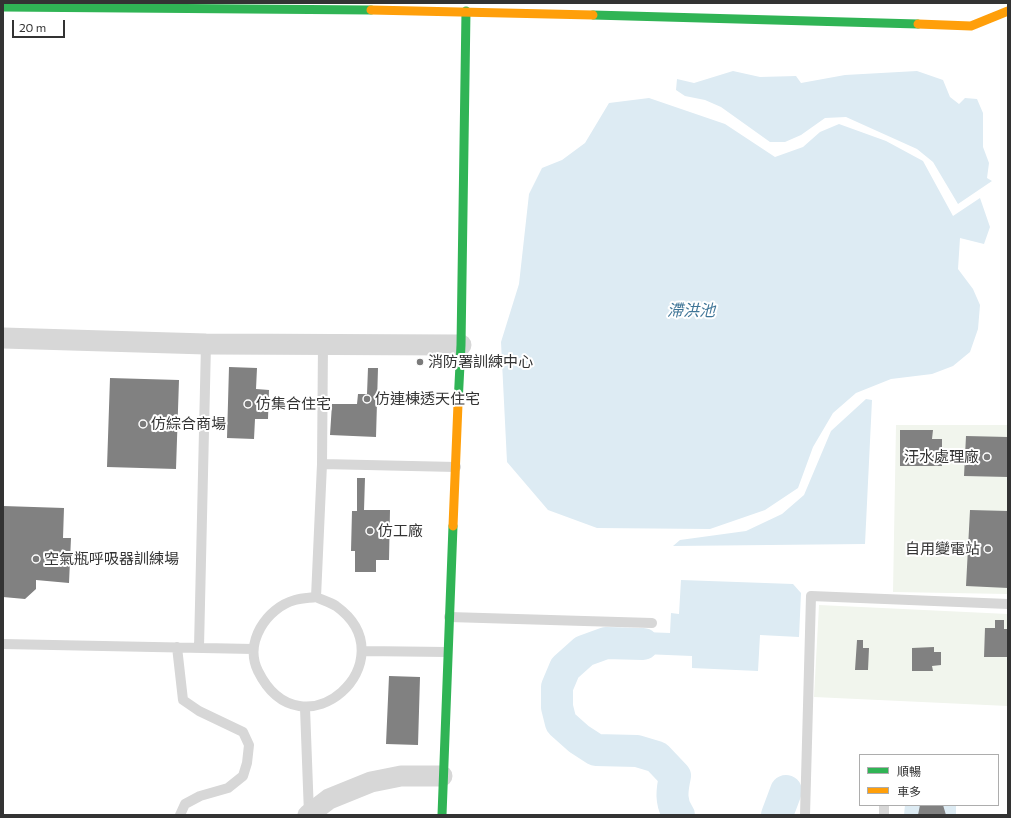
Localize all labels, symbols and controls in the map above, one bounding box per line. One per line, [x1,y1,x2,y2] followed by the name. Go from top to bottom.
[14,12,67,38] scale bar
[19,20,46,34] text: 20 m
[667,301,715,321] water label: 滯洪池
[428,353,533,371] place label: 消防署訓練中心
[415,357,425,367] marker: 消防署訓練中心
[375,390,480,408] place label: 仿連棟透天住宅
[362,394,372,404] marker: 仿連棟透天住宅
[256,395,331,413] place label: 仿集合住宅
[243,399,253,409] marker: 仿集合住宅
[151,415,226,433] place label: 仿綜合商場
[138,419,148,429] marker: 仿綜合商場
[904,448,979,466] place label: 汙水處理廠
[982,452,992,462] marker: 汙水處理廠
[378,522,423,540] place label: 仿工廠
[365,526,375,536] marker: 仿工廠
[905,540,980,558] place label: 自用變電站
[983,544,993,554] marker: 自用變電站
[44,550,179,568] place label: 空氣瓶呼吸器訓練場
[31,554,41,564] marker: 空氣瓶呼吸器訓練場
[859,754,999,806] legend
[897,764,921,778] text: 順暢
[897,784,921,798] text: 車多

